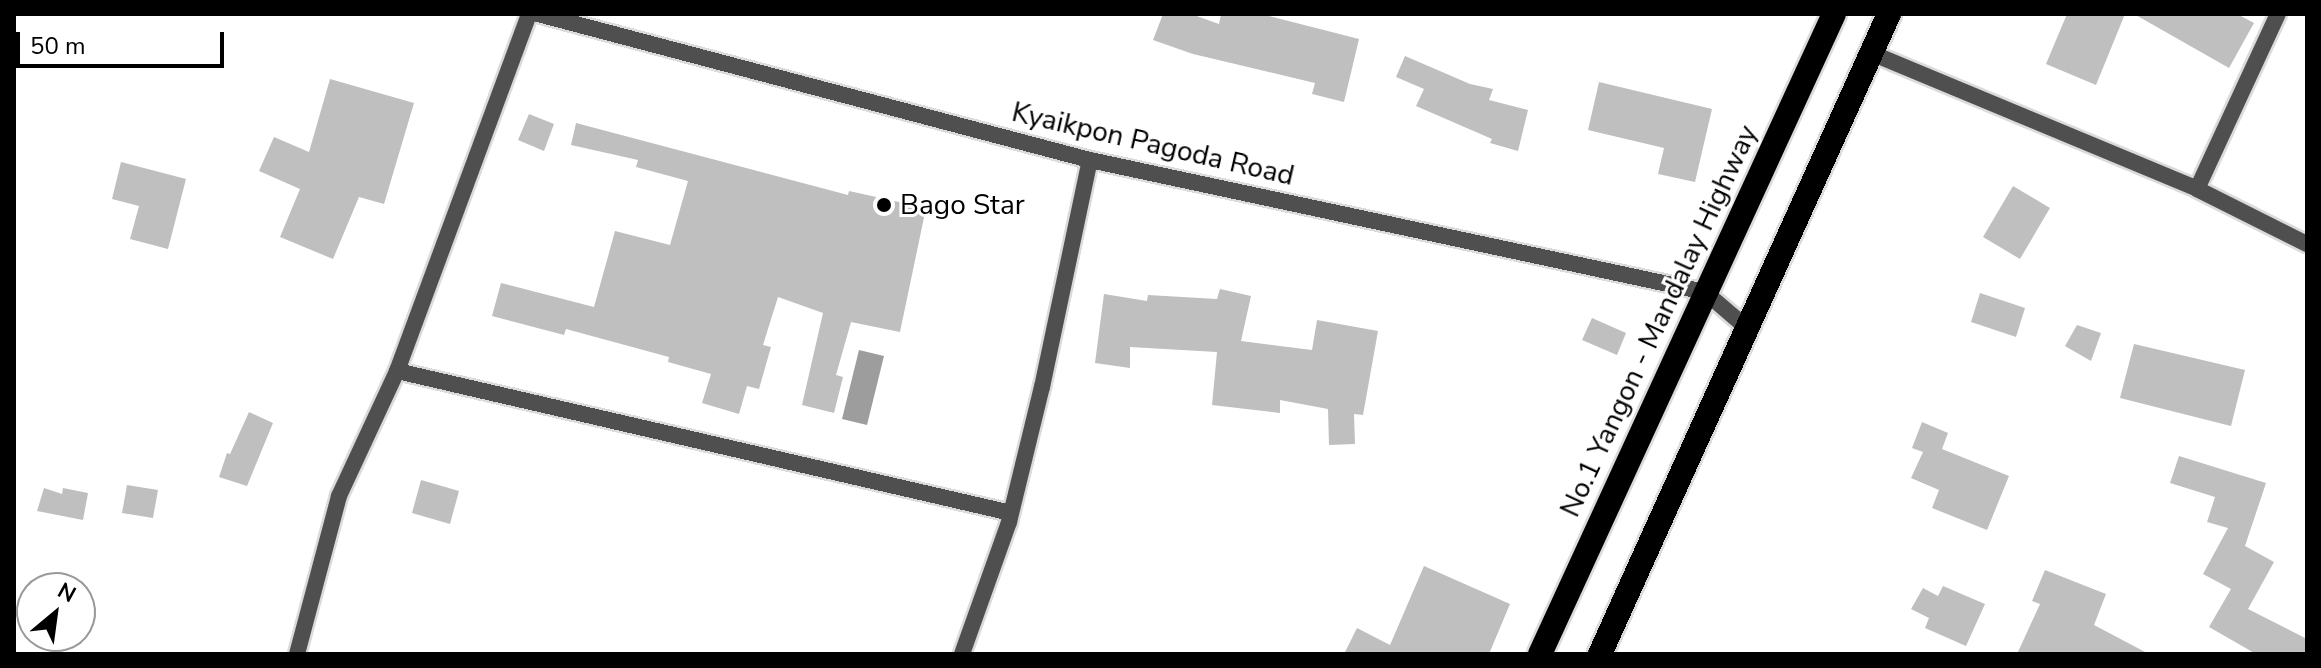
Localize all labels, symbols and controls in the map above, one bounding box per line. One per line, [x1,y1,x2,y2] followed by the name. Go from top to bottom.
[20,16,228,66] scale bar
[30,30,86,62] text: 50 m
[1009,95,1297,193] street label: Kyaikpon Pagoda Road
[1553,120,1765,522] street label: No.1 Yangon - Mandalay Highway
[900,188,1025,222] place label: Bago Star
[875,196,893,214] marker: Bago Star
[16,572,96,652] north arrow
[52,576,81,610] text: N

